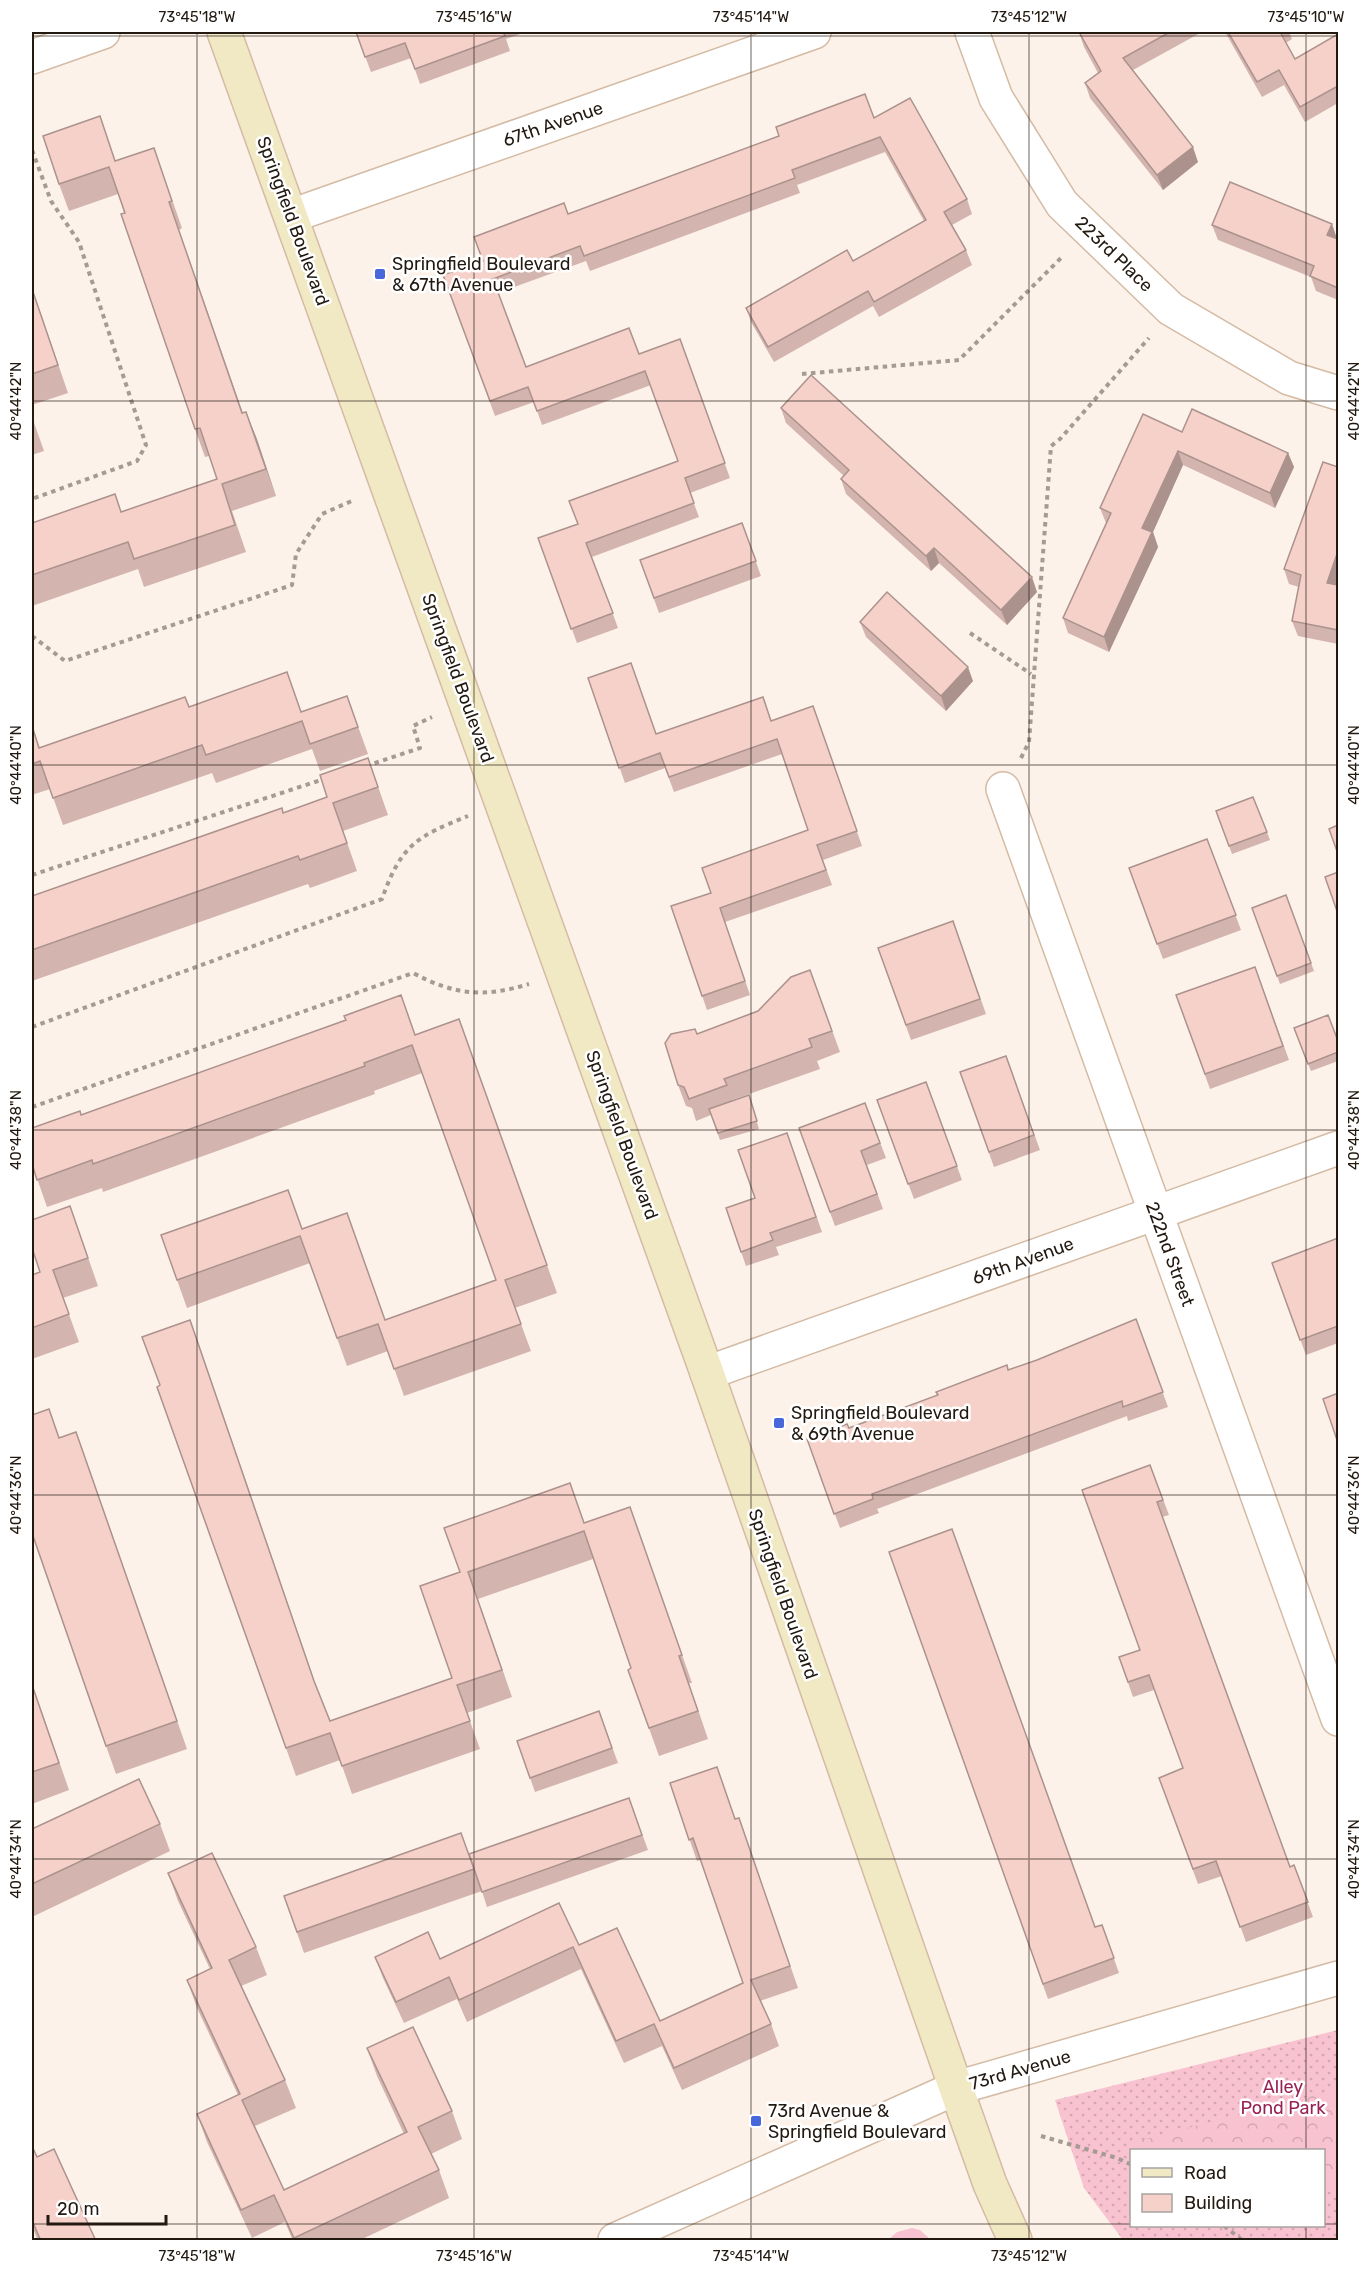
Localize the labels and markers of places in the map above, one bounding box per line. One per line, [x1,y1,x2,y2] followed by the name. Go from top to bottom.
[392,253,570,296] place label: Springfield Boulevard & 67th Avenue
[373,267,387,281] marker: Springfield Boulevard & 67th Avenue
[791,1402,969,1445] place label: Springfield Boulevard & 69th Avenue
[772,1416,786,1430] marker: Springfield Boulevard & 69th Avenue
[768,2100,946,2143] place label: 73rd Avenue & Springfield Boulevard
[749,2114,763,2128] marker: 73rd Avenue & Springfield Boulevard

